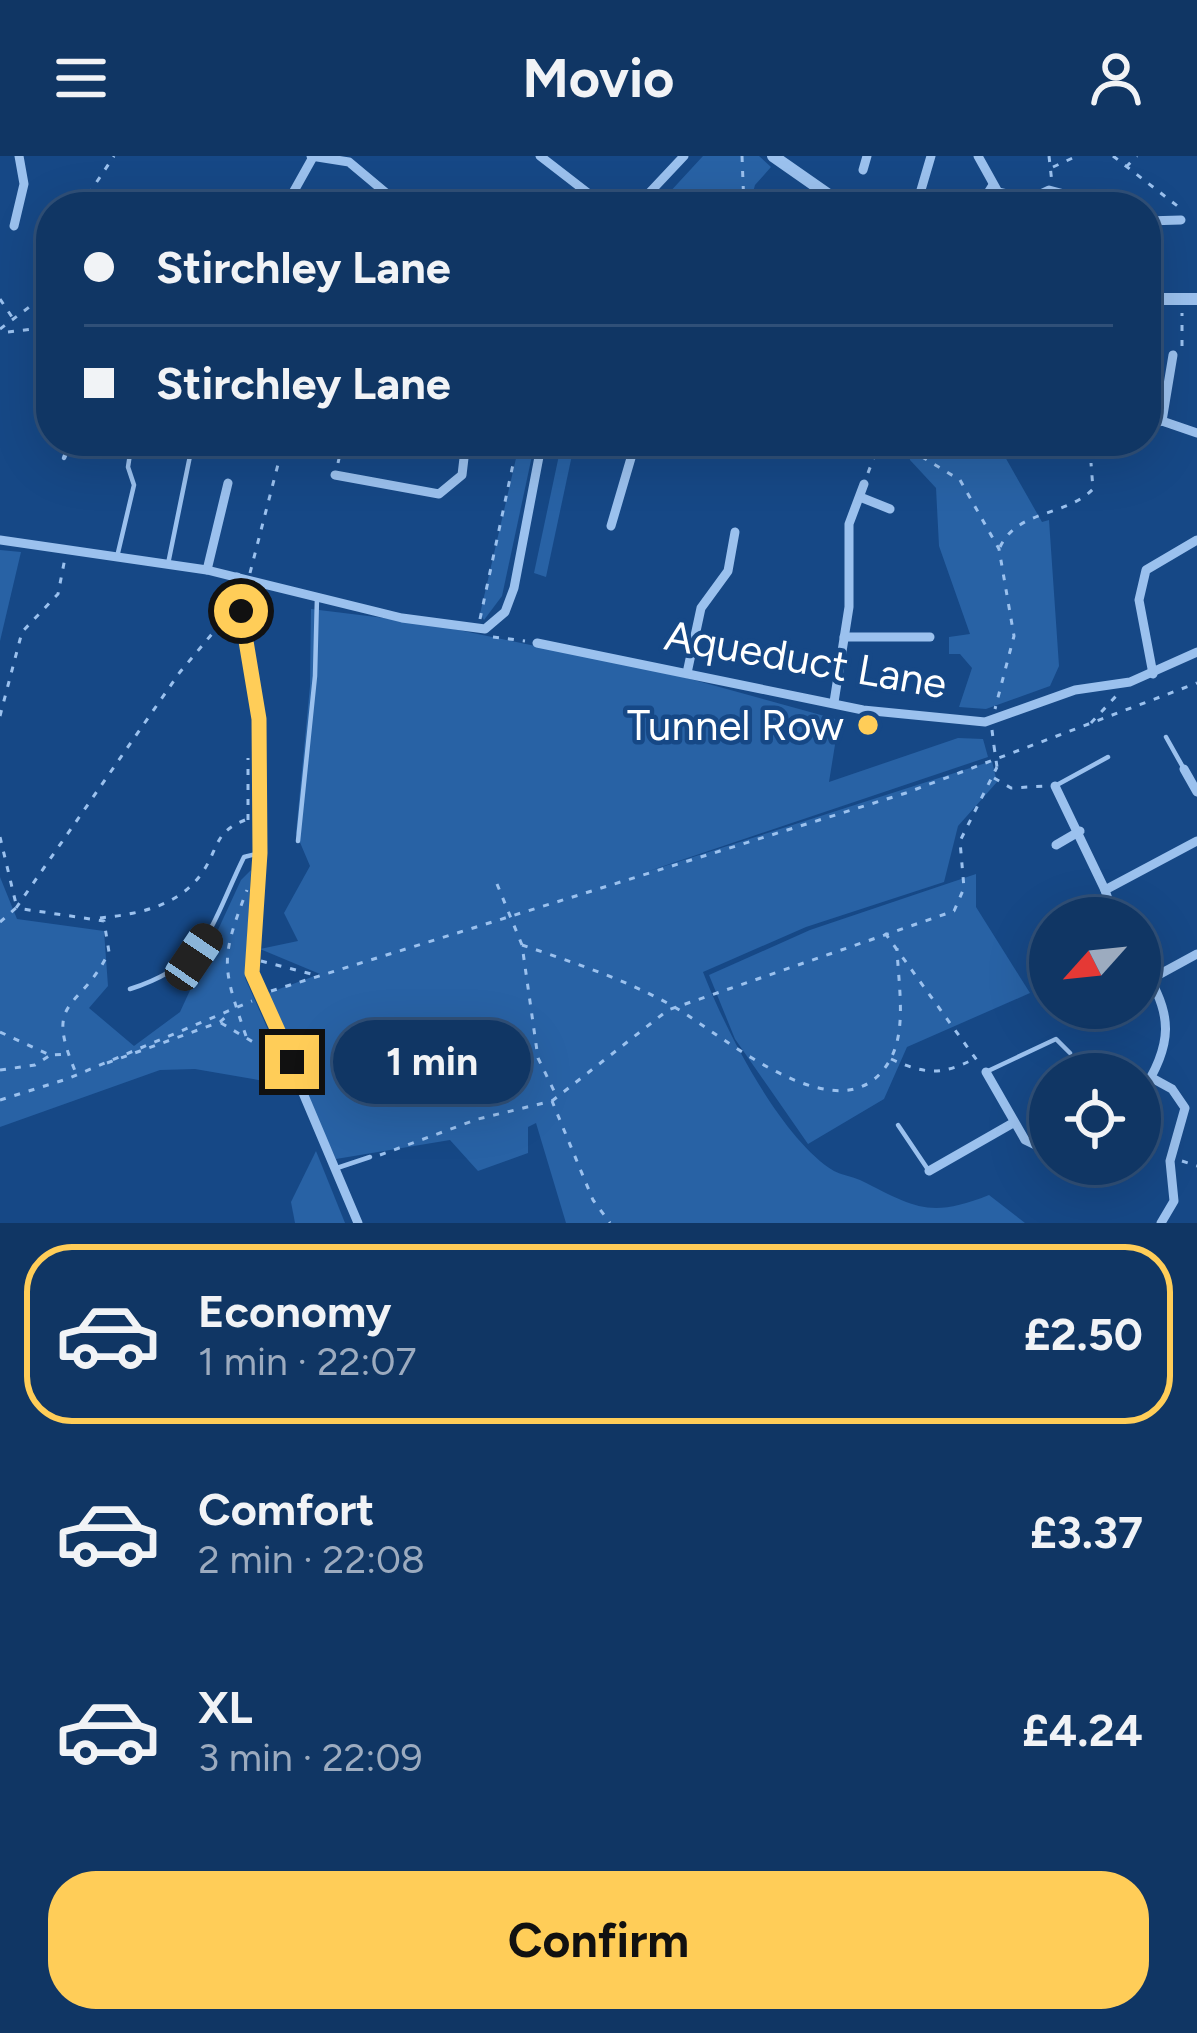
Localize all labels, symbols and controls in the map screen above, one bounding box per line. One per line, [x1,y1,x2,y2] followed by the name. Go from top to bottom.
[48,45,114,111] icon: menu
[1083,45,1149,111] icon: person
[522,46,675,111] text: Movio
[156,240,451,294] text: Stirchley Lane
[156,356,451,410] text: Stirchley Lane
[214,584,268,638] route start
[661,610,951,709] street label: Aqueduct Lane
[627,700,844,751] place label: Tunnel Row
[855,712,881,738] marker: Tunnel Row
[1029,897,1161,1029] north arrow
[1029,897,1161,1185] map controls
[159,917,229,997] car
[334,1020,532,1104] callout: 1 min
[265,1035,319,1089] route end
[386,1038,478,1085] text: 1 min
[1029,1053,1161,1185] button: locate
[54,1280,162,1388] icon: car
[198,1284,391,1338] text: Economy
[1024,1307,1143,1361] text: £2.50
[198,1338,416,1385] text: 1 min · 22:07
[54,1478,162,1586] icon: car
[198,1482,374,1536] text: Comfort
[1030,1505,1143,1559] text: £3.37
[198,1536,425,1583] text: 2 min · 22:08
[54,1676,162,1784] icon: car
[198,1680,253,1734] text: XL
[1022,1703,1143,1757] text: £4.24
[198,1734,423,1781] text: 3 min · 22:09
[48,1871,1149,2009] button: Confirm

